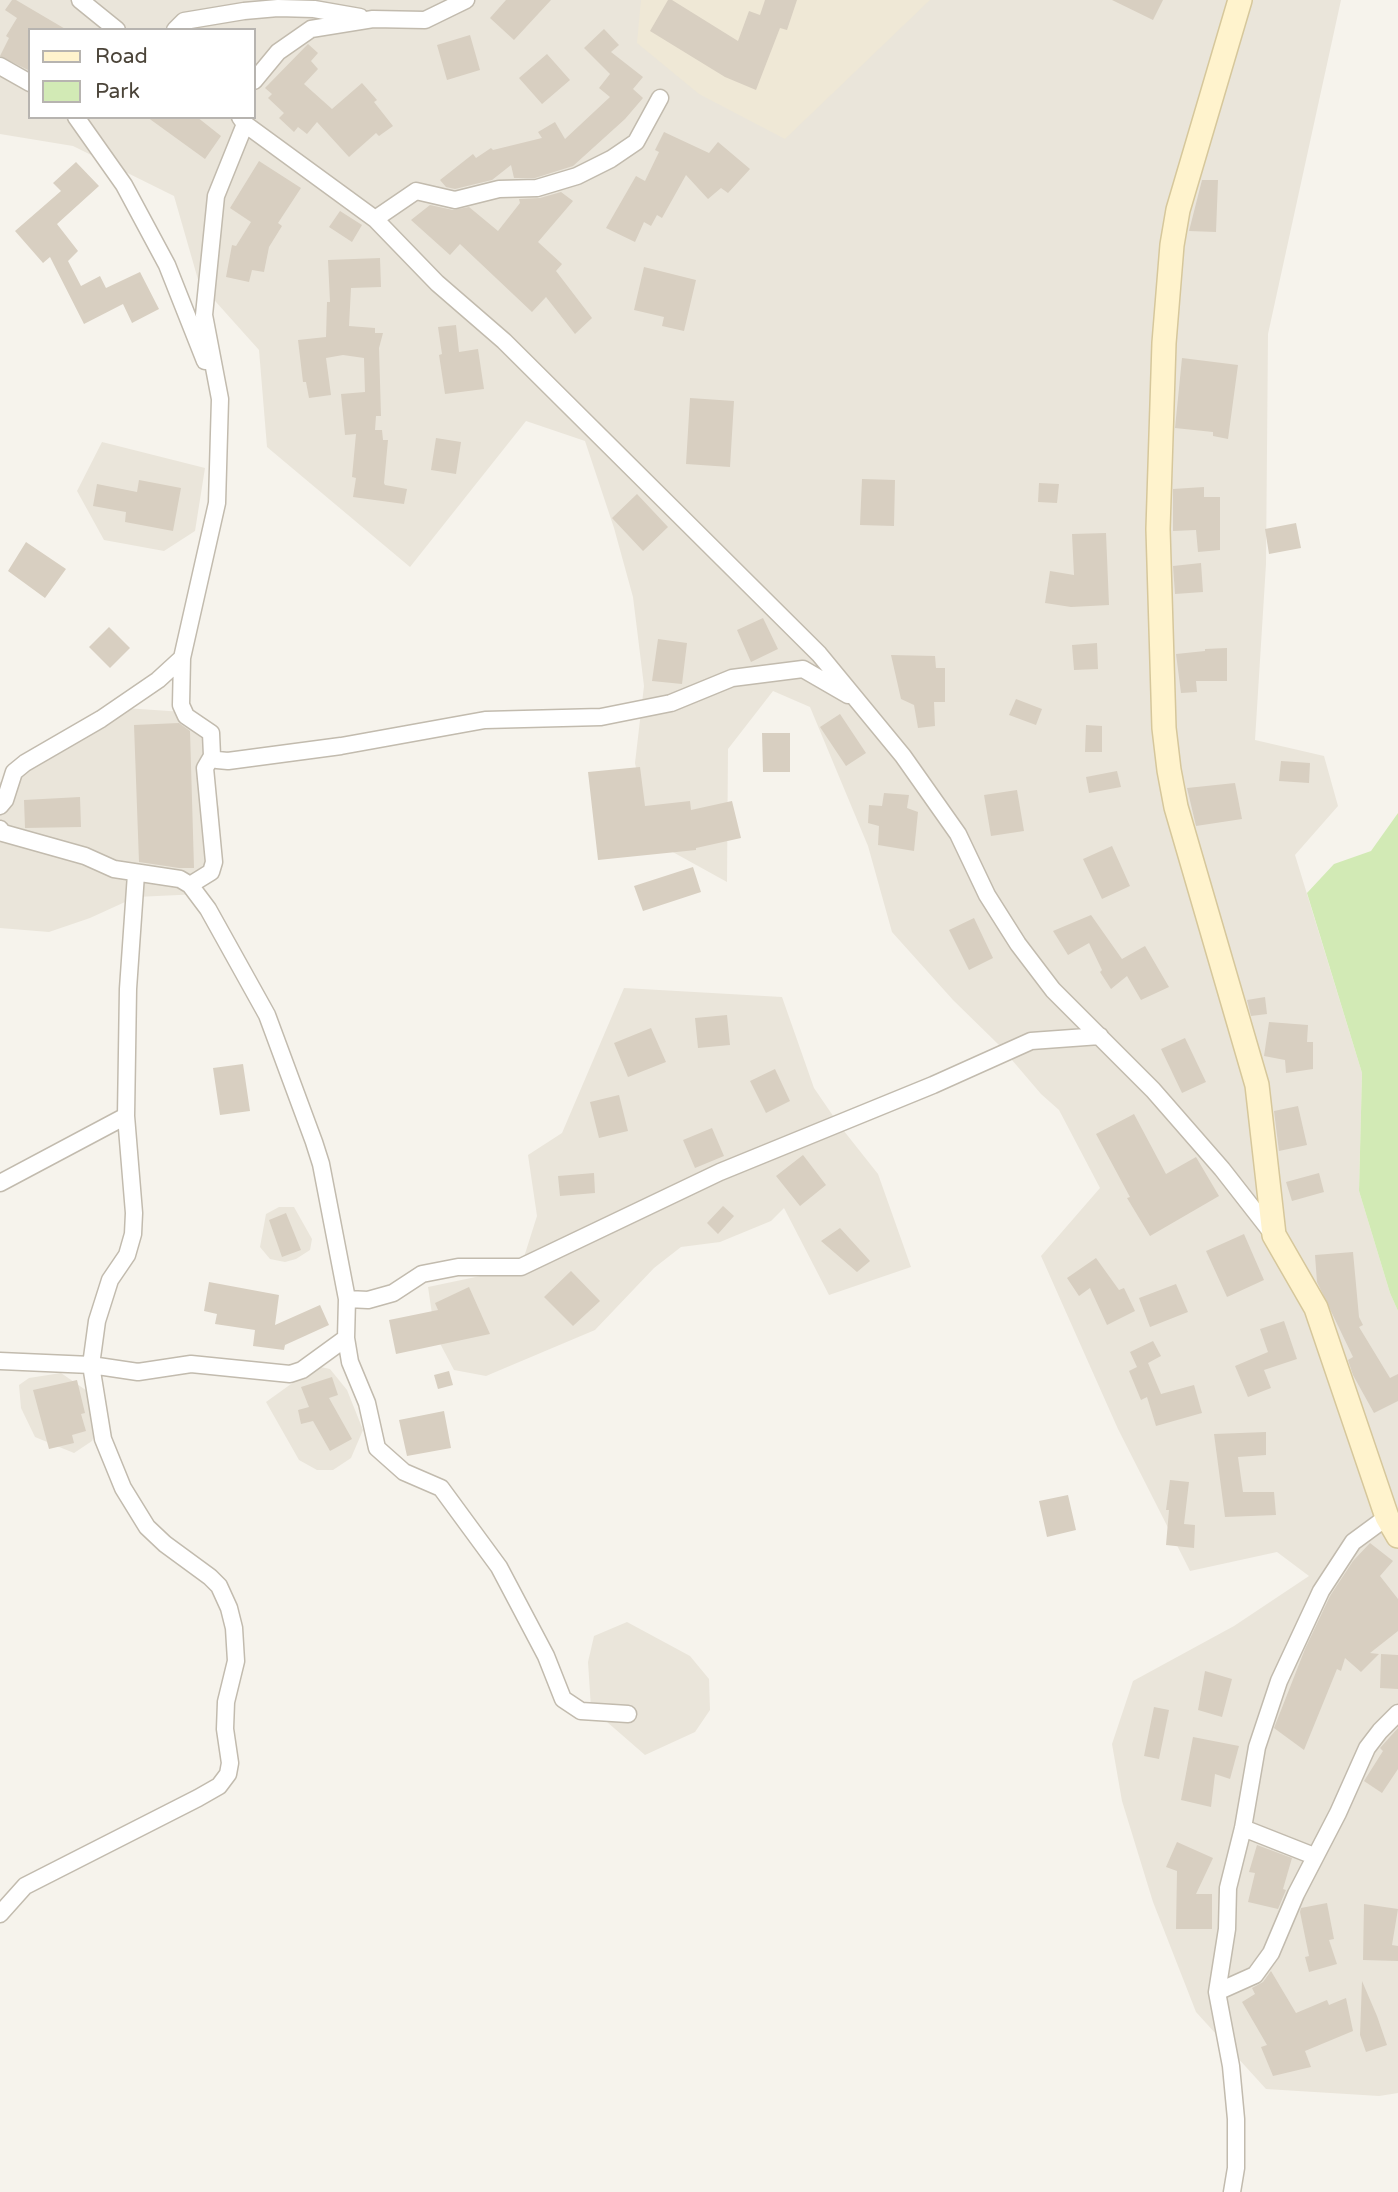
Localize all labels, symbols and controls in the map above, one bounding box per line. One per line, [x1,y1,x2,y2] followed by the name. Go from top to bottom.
[28,28,256,119] legend
[95,44,148,69] text: Road
[95,79,140,104] text: Park

